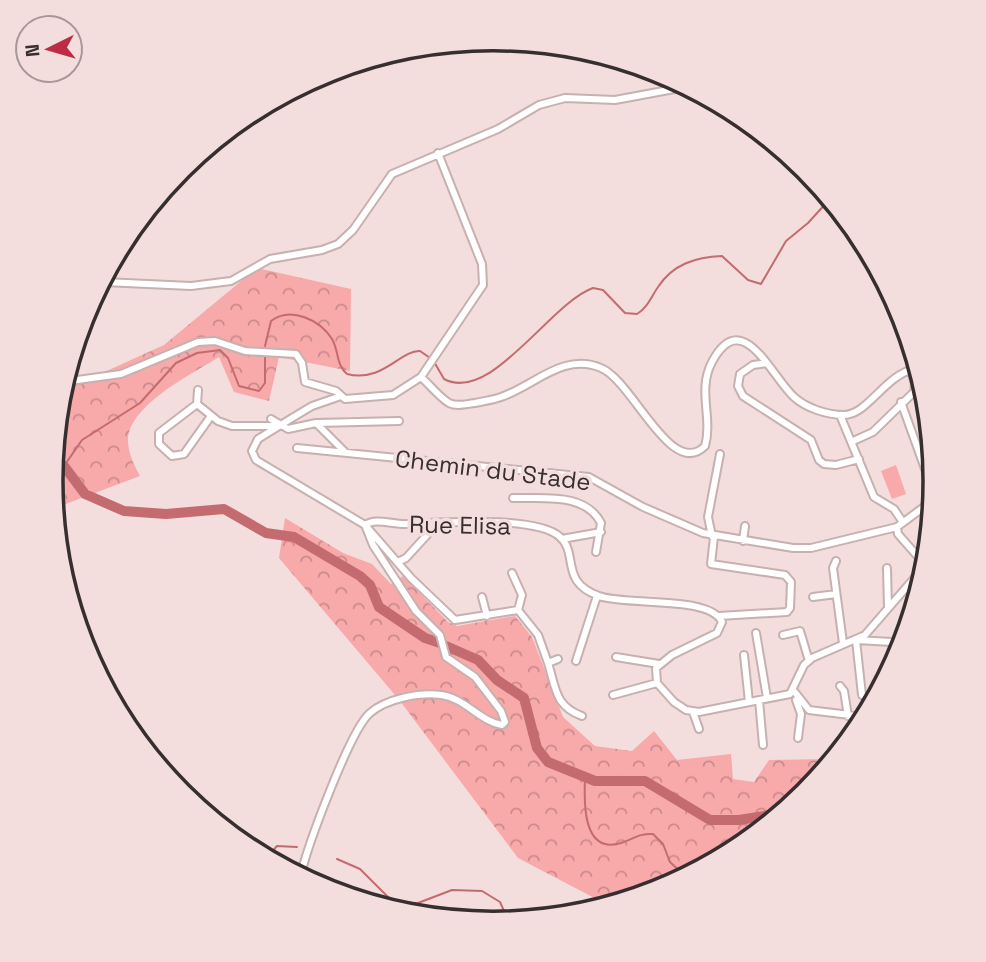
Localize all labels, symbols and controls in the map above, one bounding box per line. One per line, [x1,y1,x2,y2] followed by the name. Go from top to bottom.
[14,14,84,84] north arrow
[20,43,46,58] text: N
[393,443,593,497] street label: Chemin du Stade
[409,509,511,541] street label: Rue Elisa

